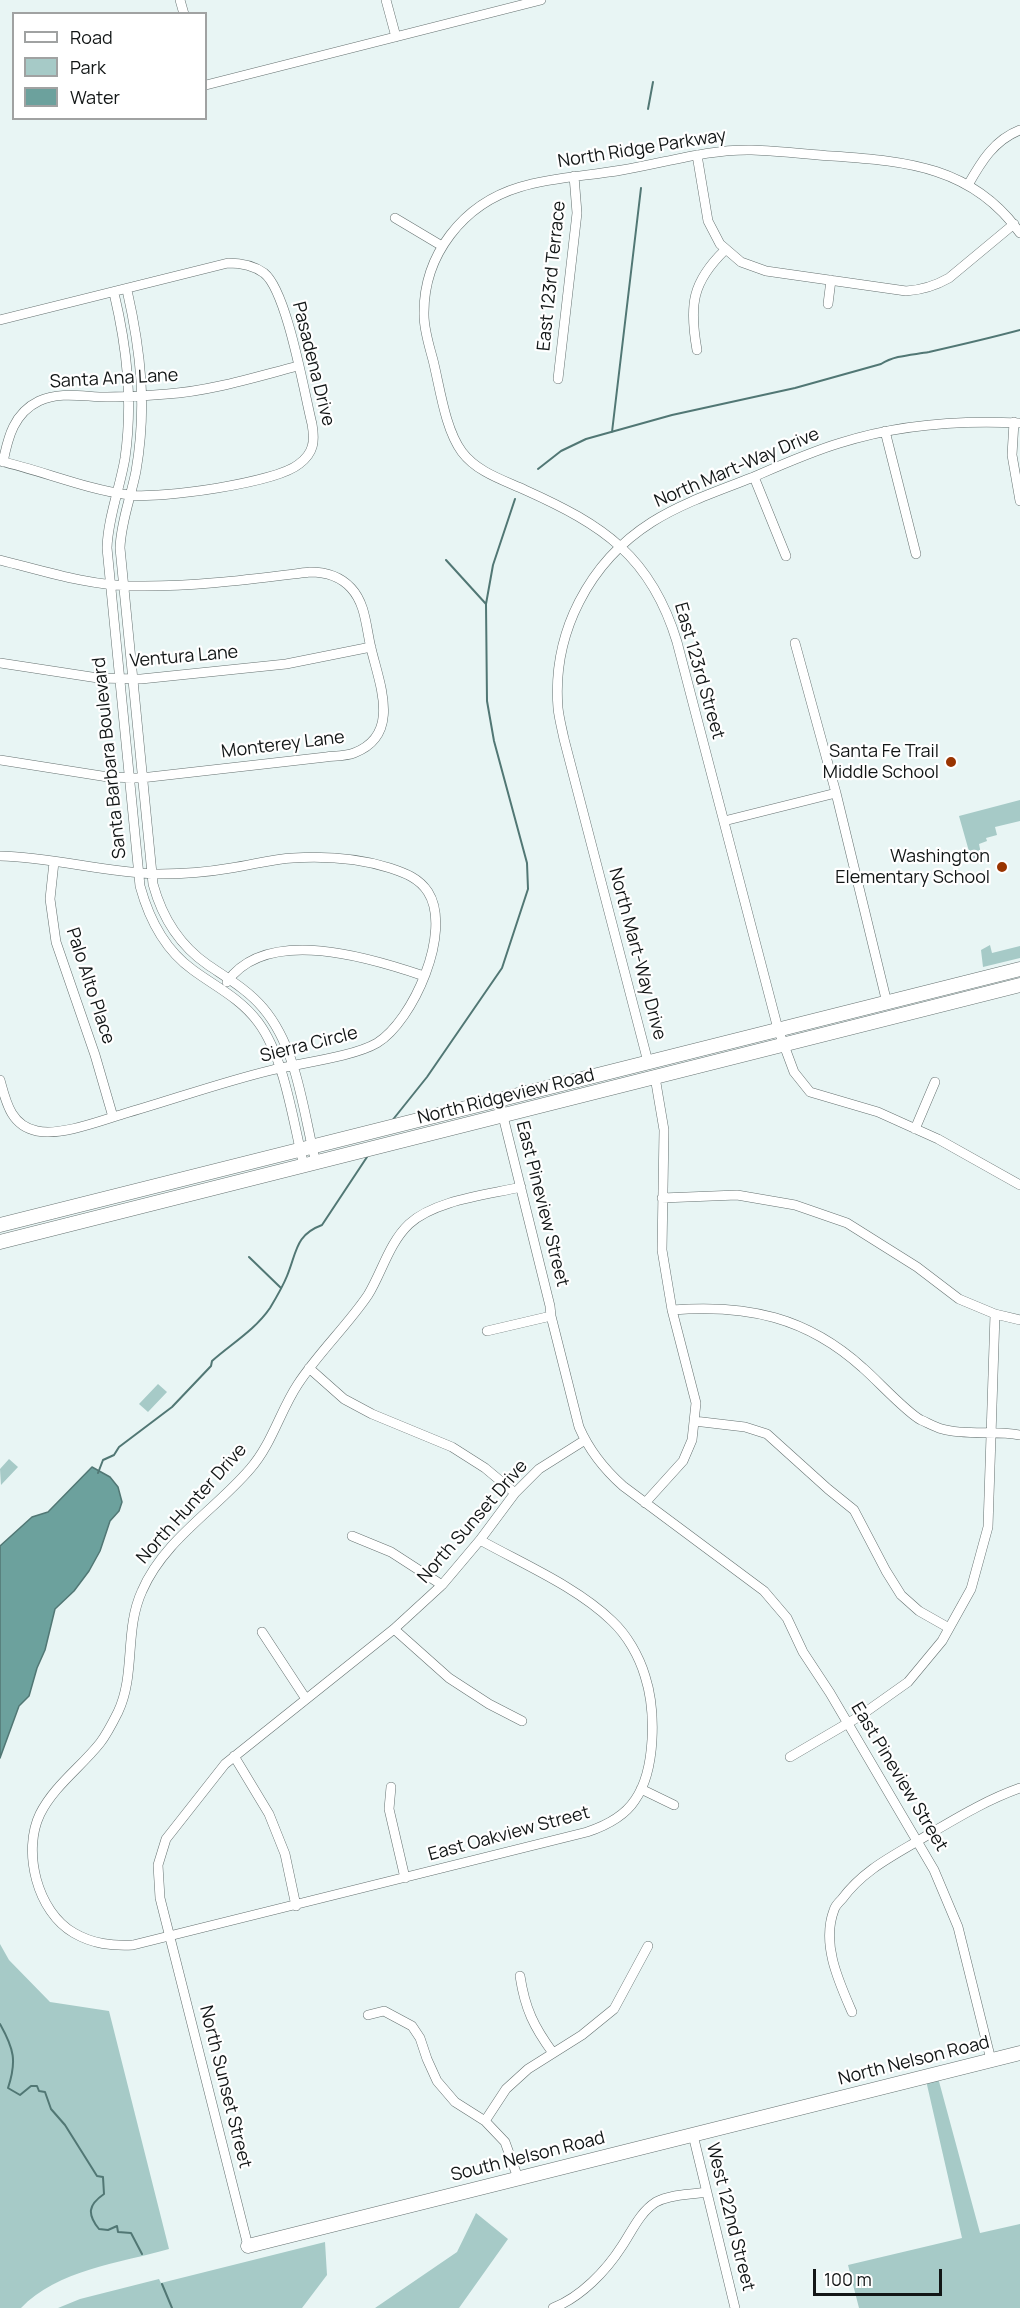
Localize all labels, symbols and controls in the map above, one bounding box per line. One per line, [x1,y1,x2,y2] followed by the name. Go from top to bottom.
[12,12,207,120] legend
[70,25,113,49] text: Road
[70,55,106,79] text: Park
[70,85,120,109] text: Water
[556,125,728,173] street label: North Ridge Parkway
[533,200,571,352] street label: East 123rd Terrace
[287,300,339,428] street label: Pasadena Drive
[49,365,179,393] street label: Santa Ana Lane
[651,423,823,513] street label: North Mart-Way Drive
[669,600,729,742] street label: East 123rd Street
[129,642,239,672] street label: Ventura Lane
[89,656,131,860] street label: Santa Barbara Boulevard
[220,727,346,763] street label: Monterey Lane
[823,741,939,783] place label: Santa Fe Trail Middle School
[944,755,958,769] marker: Santa Fe Trail Middle School
[835,846,990,888] place label: Washington Elementary School
[995,860,1009,874] marker: Washington Elementary School
[604,866,670,1042] street label: North Mart-Way Drive
[61,925,119,1047] street label: Palo Alto Place
[258,1022,360,1068] street label: Sierra Circle
[415,1065,597,1129] street label: North Ridgeview Road
[511,1119,573,1289] street label: East Pineview Street
[132,1439,252,1569] street label: North Hunter Drive
[414,1456,532,1588] street label: North Sunset Drive
[846,1699,952,1855] street label: East Pineview Street
[426,1802,592,1866] street label: East Oakview Street
[194,2003,256,2171] street label: North Sunset Street
[836,2032,992,2090] street label: North Nelson Road
[449,2127,607,2187] street label: South Nelson Road
[701,2141,759,2293] street label: West 122nd Street
[816,2257,945,2295] scale bar
[824,2267,872,2291] text: 100 m

